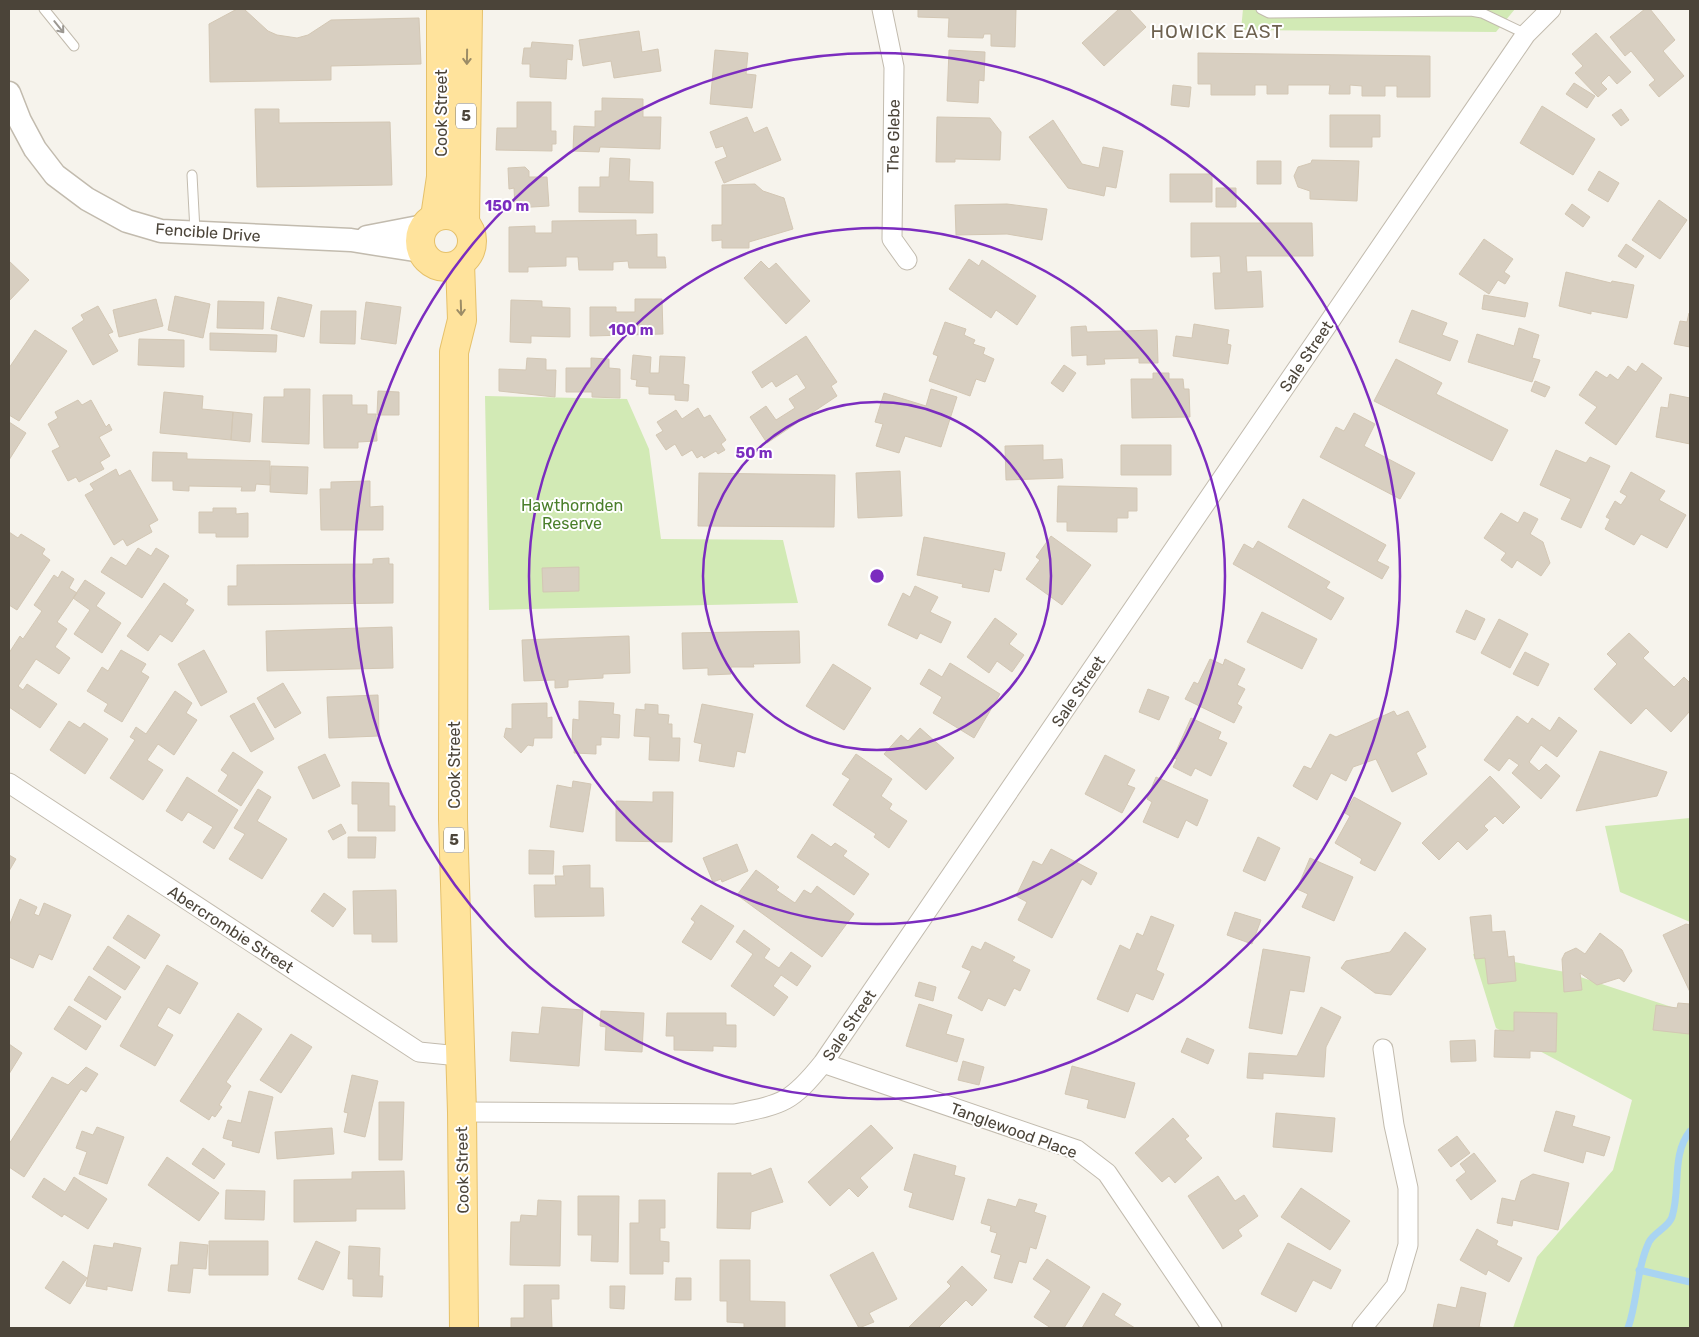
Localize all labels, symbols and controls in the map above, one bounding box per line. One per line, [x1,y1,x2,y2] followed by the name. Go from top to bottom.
[1151,20,1283,43] district label: HOWICK EAST
[53,21,64,34] one-way arrow
[462,49,471,65] one-way arrow
[432,69,451,157] street label: Cook Street
[883,99,904,173] street label: The Glebe
[456,104,476,128] road number: 5
[485,197,529,215] text: 150 m
[155,219,261,246] street label: Fencible Drive
[457,300,466,316] one-way arrow
[1276,317,1337,396] street label: Sale Street
[609,321,653,339] text: 100 m
[736,444,772,462] text: 50 m
[521,496,623,533] park label: Hawthornden Reserve
[868,567,886,585] centre of rings
[1048,652,1109,731] street label: Sale Street
[445,721,464,809] street label: Cook Street
[444,828,464,852] road number: 5
[164,882,297,977] street label: Abercrombie Street
[819,986,880,1065] street label: Sale Street
[948,1099,1080,1162] street label: Tanglewood Place
[452,1126,473,1214] street label: Cook Street

